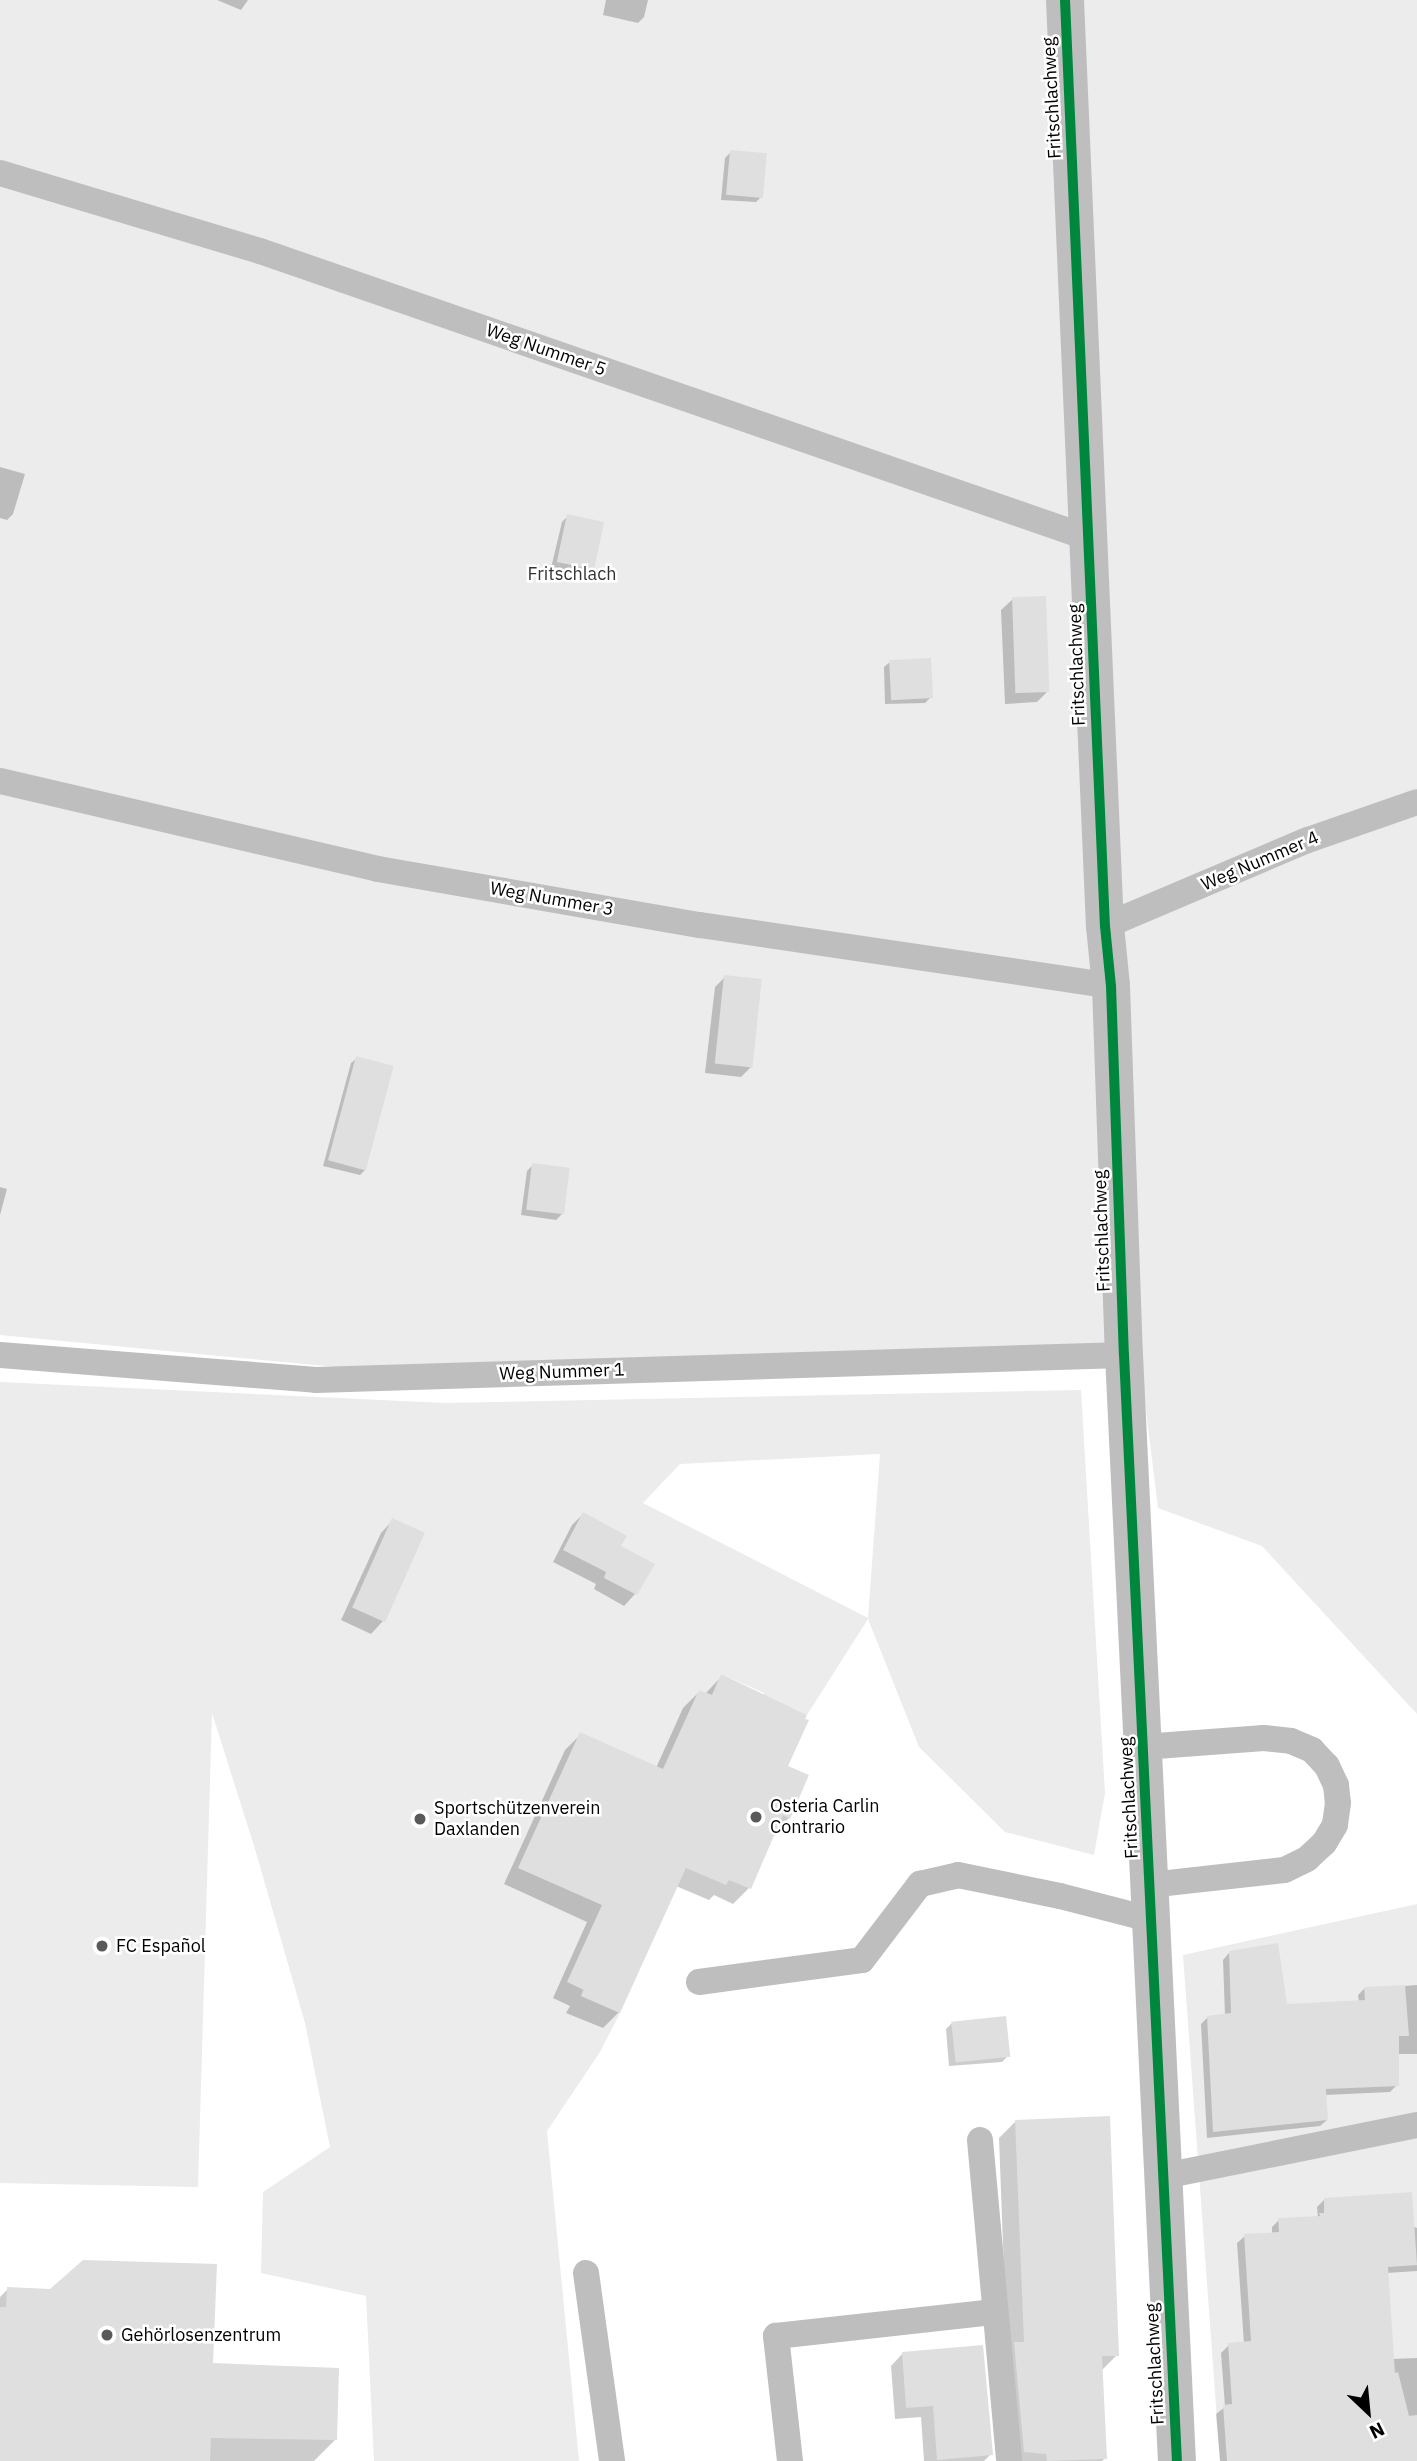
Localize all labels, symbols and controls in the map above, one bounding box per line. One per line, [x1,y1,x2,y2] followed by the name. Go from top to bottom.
[1038,37,1066,159] street label: Fritschlachweg
[483,319,609,381] street label: Weg Nummer 5
[528,563,616,585] park label: Fritschlach
[1064,604,1090,726] street label: Fritschlachweg
[1198,827,1322,895] street label: Weg Nummer 4
[488,877,616,921] street label: Weg Nummer 3
[1089,1170,1115,1292] street label: Fritschlachweg
[499,1359,625,1385] street label: Weg Nummer 1
[1115,1737,1143,1859] street label: Fritschlachweg
[770,1796,879,1839] place label: Osteria Carlin Contrario
[434,1798,600,1840] place label: Sportschützenverein Daxlanden
[748,1809,764,1825] marker: Osteria Carlin Contrario
[412,1811,428,1827] marker: Sportschützenverein Daxlanden
[116,1935,206,1957] place label: FC Español
[94,1938,110,1954] marker: FC Español
[1141,2303,1169,2425] street label: Fritschlachweg
[121,2324,281,2346] place label: Gehörlosenzentrum
[99,2327,115,2343] marker: Gehörlosenzentrum
[1333,2377,1403,2447] north arrow
[1366,2417,1389,2445] text: N

